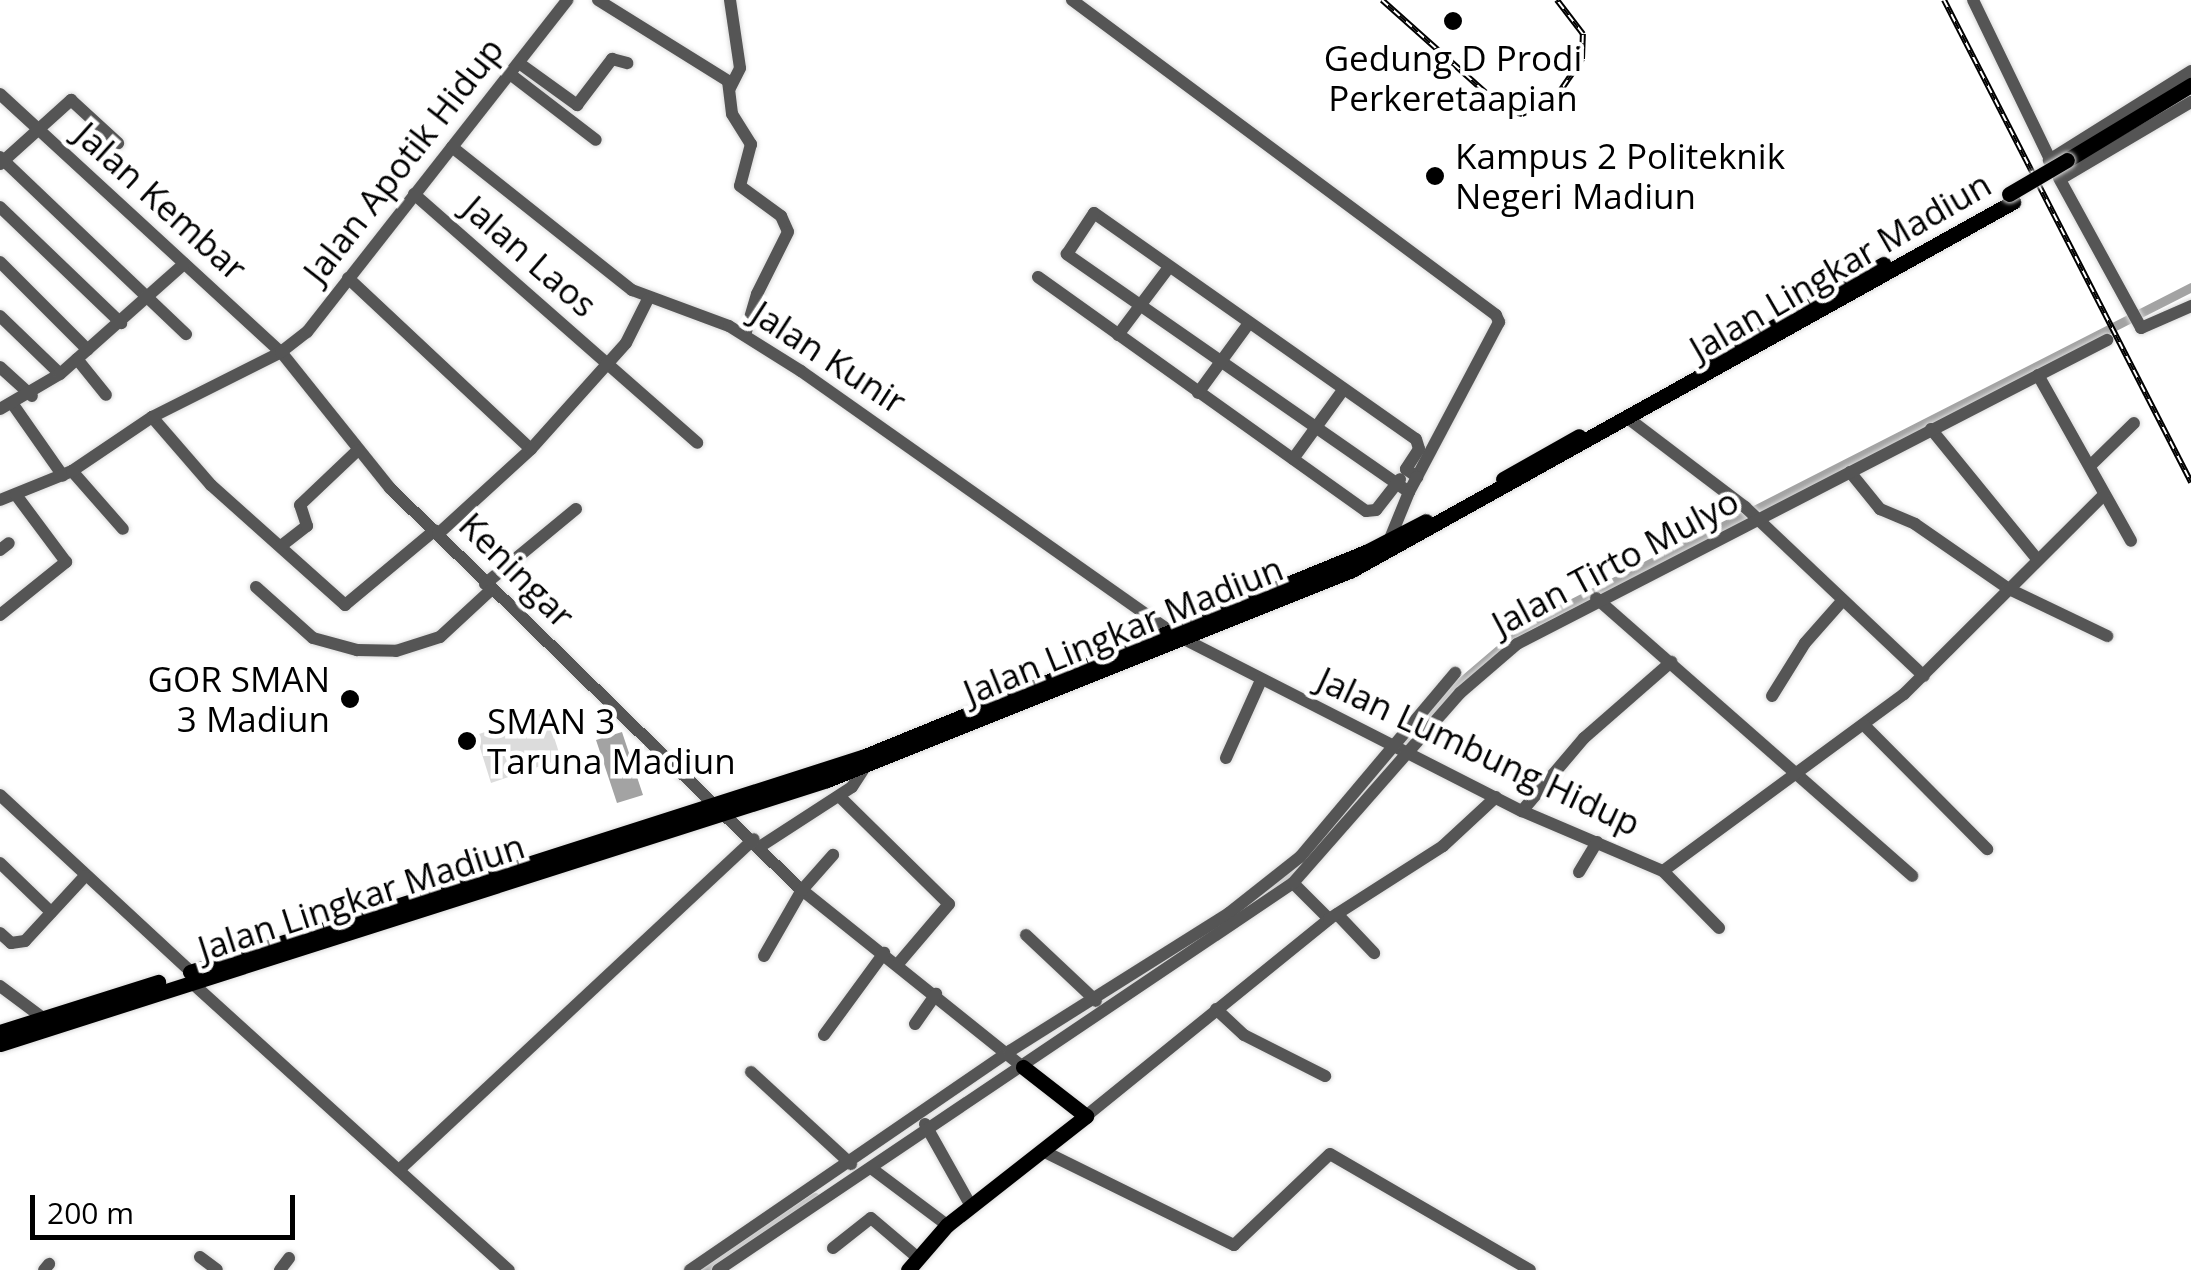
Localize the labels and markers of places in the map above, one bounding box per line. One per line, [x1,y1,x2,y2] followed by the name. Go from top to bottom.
[1442,10,1464,32] marker: Gedung D Prodi Perkeretaapian
[1324,37,1582,119] place label: Gedung D Prodi Perkeretaapian
[1455,135,1785,217] place label: Kampus 2 Politeknik Negeri Madiun
[1424,165,1446,187] marker: Kampus 2 Politeknik Negeri Madiun
[147,658,330,740] place label: GOR SMAN 3 Madiun
[339,688,361,710] marker: GOR SMAN 3 Madiun
[487,700,736,782] place label: SMAN 3 Taruna Madiun
[456,730,478,752] marker: SMAN 3 Taruna Madiun

